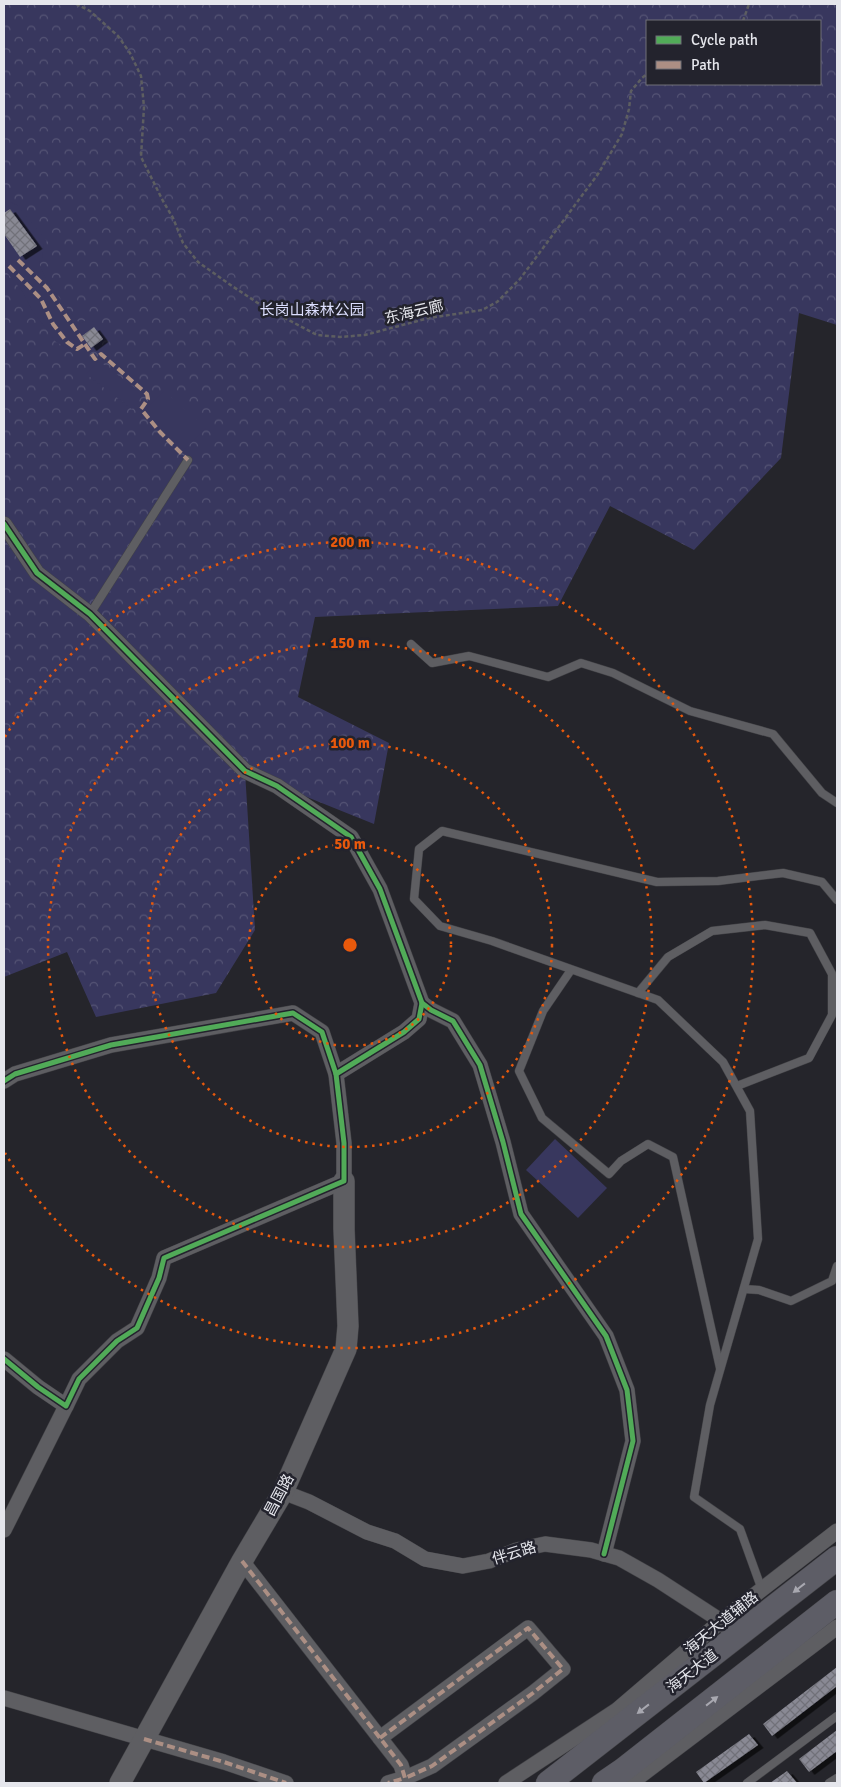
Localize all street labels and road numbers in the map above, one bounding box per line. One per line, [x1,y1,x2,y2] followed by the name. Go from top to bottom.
[383,296,445,328] street label: 东海云廊
[260,1471,298,1519] street label: 昌国路
[490,1538,538,1568] street label: 伴云路
[680,1588,762,1658] street label: 海天大道辅路
[663,1645,721,1697] street label: 海天大道

